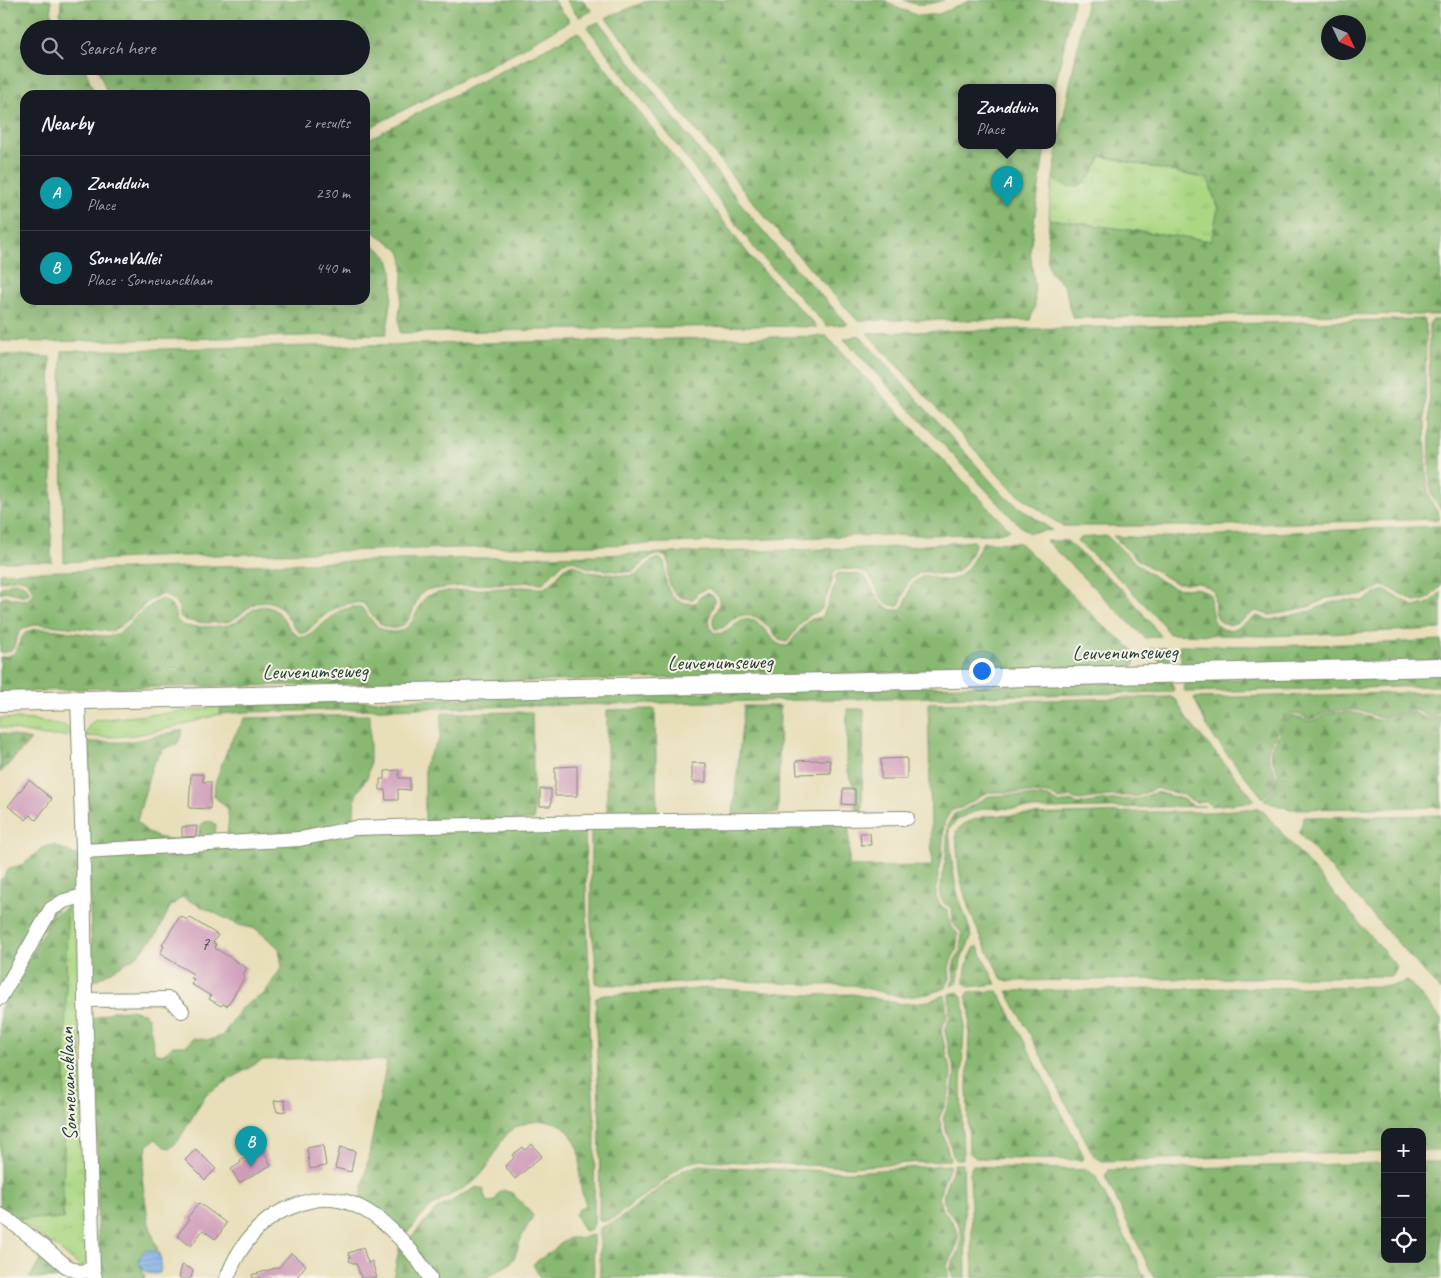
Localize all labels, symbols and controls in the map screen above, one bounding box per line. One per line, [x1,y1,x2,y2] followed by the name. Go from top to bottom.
[1321,15,1366,60] north arrow
[20,20,370,75] search box
[38,34,66,62] icon: search
[78,36,155,60] text: Search here
[958,84,1056,149] popup
[976,95,1038,119] text: Zandduin
[40,110,93,136] text: Nearby
[303,113,350,133] text: 2 results
[976,119,1004,139] text: Place
[991,166,1023,207] pin: A
[87,171,148,195] text: Zandduin
[52,183,60,203] text: A
[316,183,350,203] text: 230 m
[87,195,115,215] text: Place
[87,246,160,270] text: SonneVallei
[52,258,60,278] text: B
[316,258,350,278] text: 440 m
[87,270,213,290] text: Place · Sonnevancklaan
[1072,638,1179,666] street label: Leuvenumseweg
[667,648,774,676] street label: Leuvenumseweg
[262,657,369,685] street label: Leuvenumseweg
[969,658,995,684] your location
[201,932,211,956] house number: 7
[53,1026,83,1141] street label: Sonnevancklaan
[235,1126,267,1167] pin: B
[1381,1128,1426,1263] map controls
[1381,1128,1426,1173] button: +
[1381,1173,1426,1218] button: −
[1381,1218,1426,1263] button: locate

